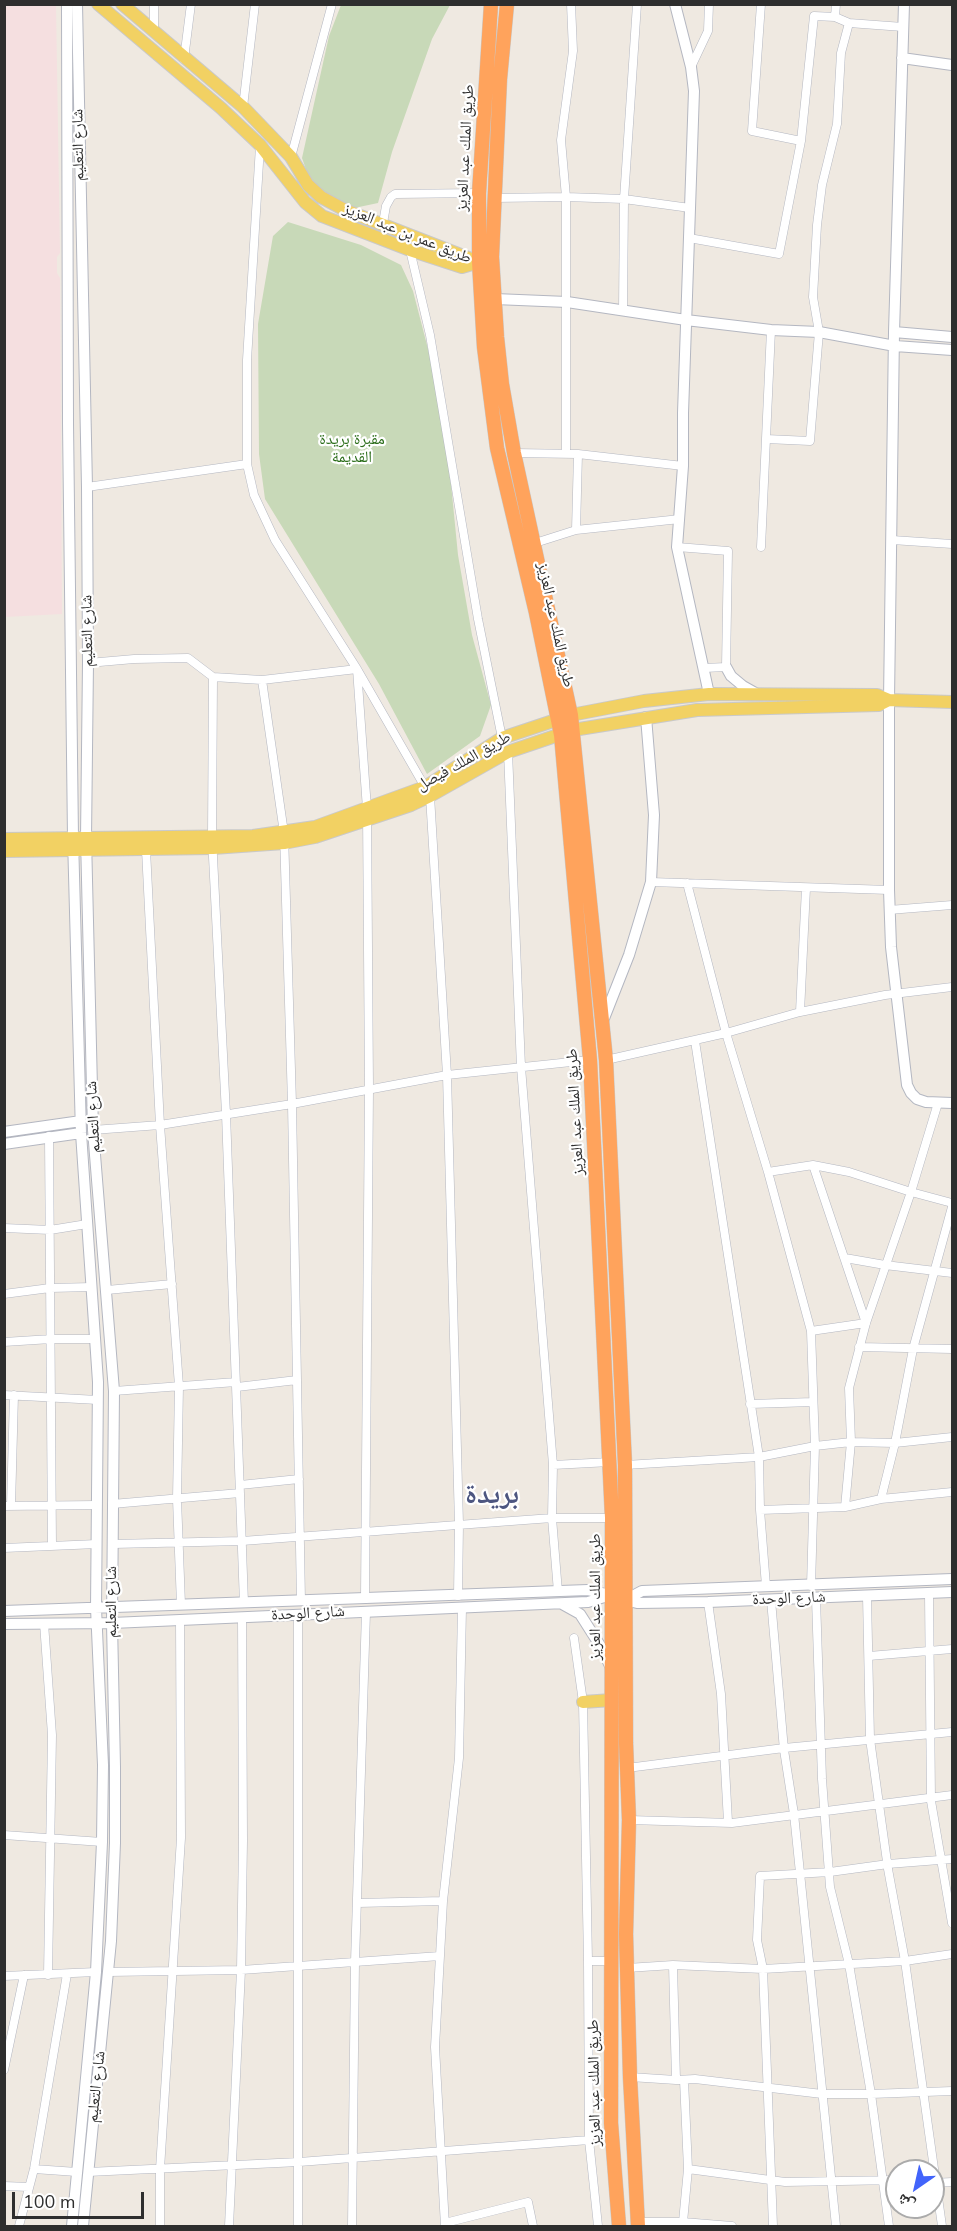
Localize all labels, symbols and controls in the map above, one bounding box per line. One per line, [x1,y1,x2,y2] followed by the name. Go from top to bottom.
[453,84,479,212] street label: طريق الملك عبد العزيز
[69,109,89,181] street label: شارع التعليم
[340,199,474,269] street label: طريق عمر بن عبد العزيز
[319,430,385,468] park label: مقبرة بريدة القديمة
[532,561,578,689] street label: طريق الملك عبد العزيز
[78,595,98,667] street label: شارع التعليم
[413,728,515,796] street label: طريق الملك فيصل
[563,1048,589,1176] street label: طريق الملك عبد العزيز
[83,1080,105,1154] street label: شارع التعليم
[465,1479,519,1513] district label: بريدة
[586,1533,606,1661] street label: طريق الملك عبد العزيز
[102,1566,122,1638] street label: شارع التعليم
[752,1588,826,1610] street label: شارع الوحدة
[271,1602,345,1626] street label: شارع الوحدة
[584,2019,606,2147] street label: طريق الملك عبد العزيز
[84,2050,110,2124] street label: شارع التعليم
[885,2159,945,2219] north arrow
[15,2180,147,2218] scale bar
[893,2188,919,2216] text: ش
[23,2190,75,2214] text: 100 m

